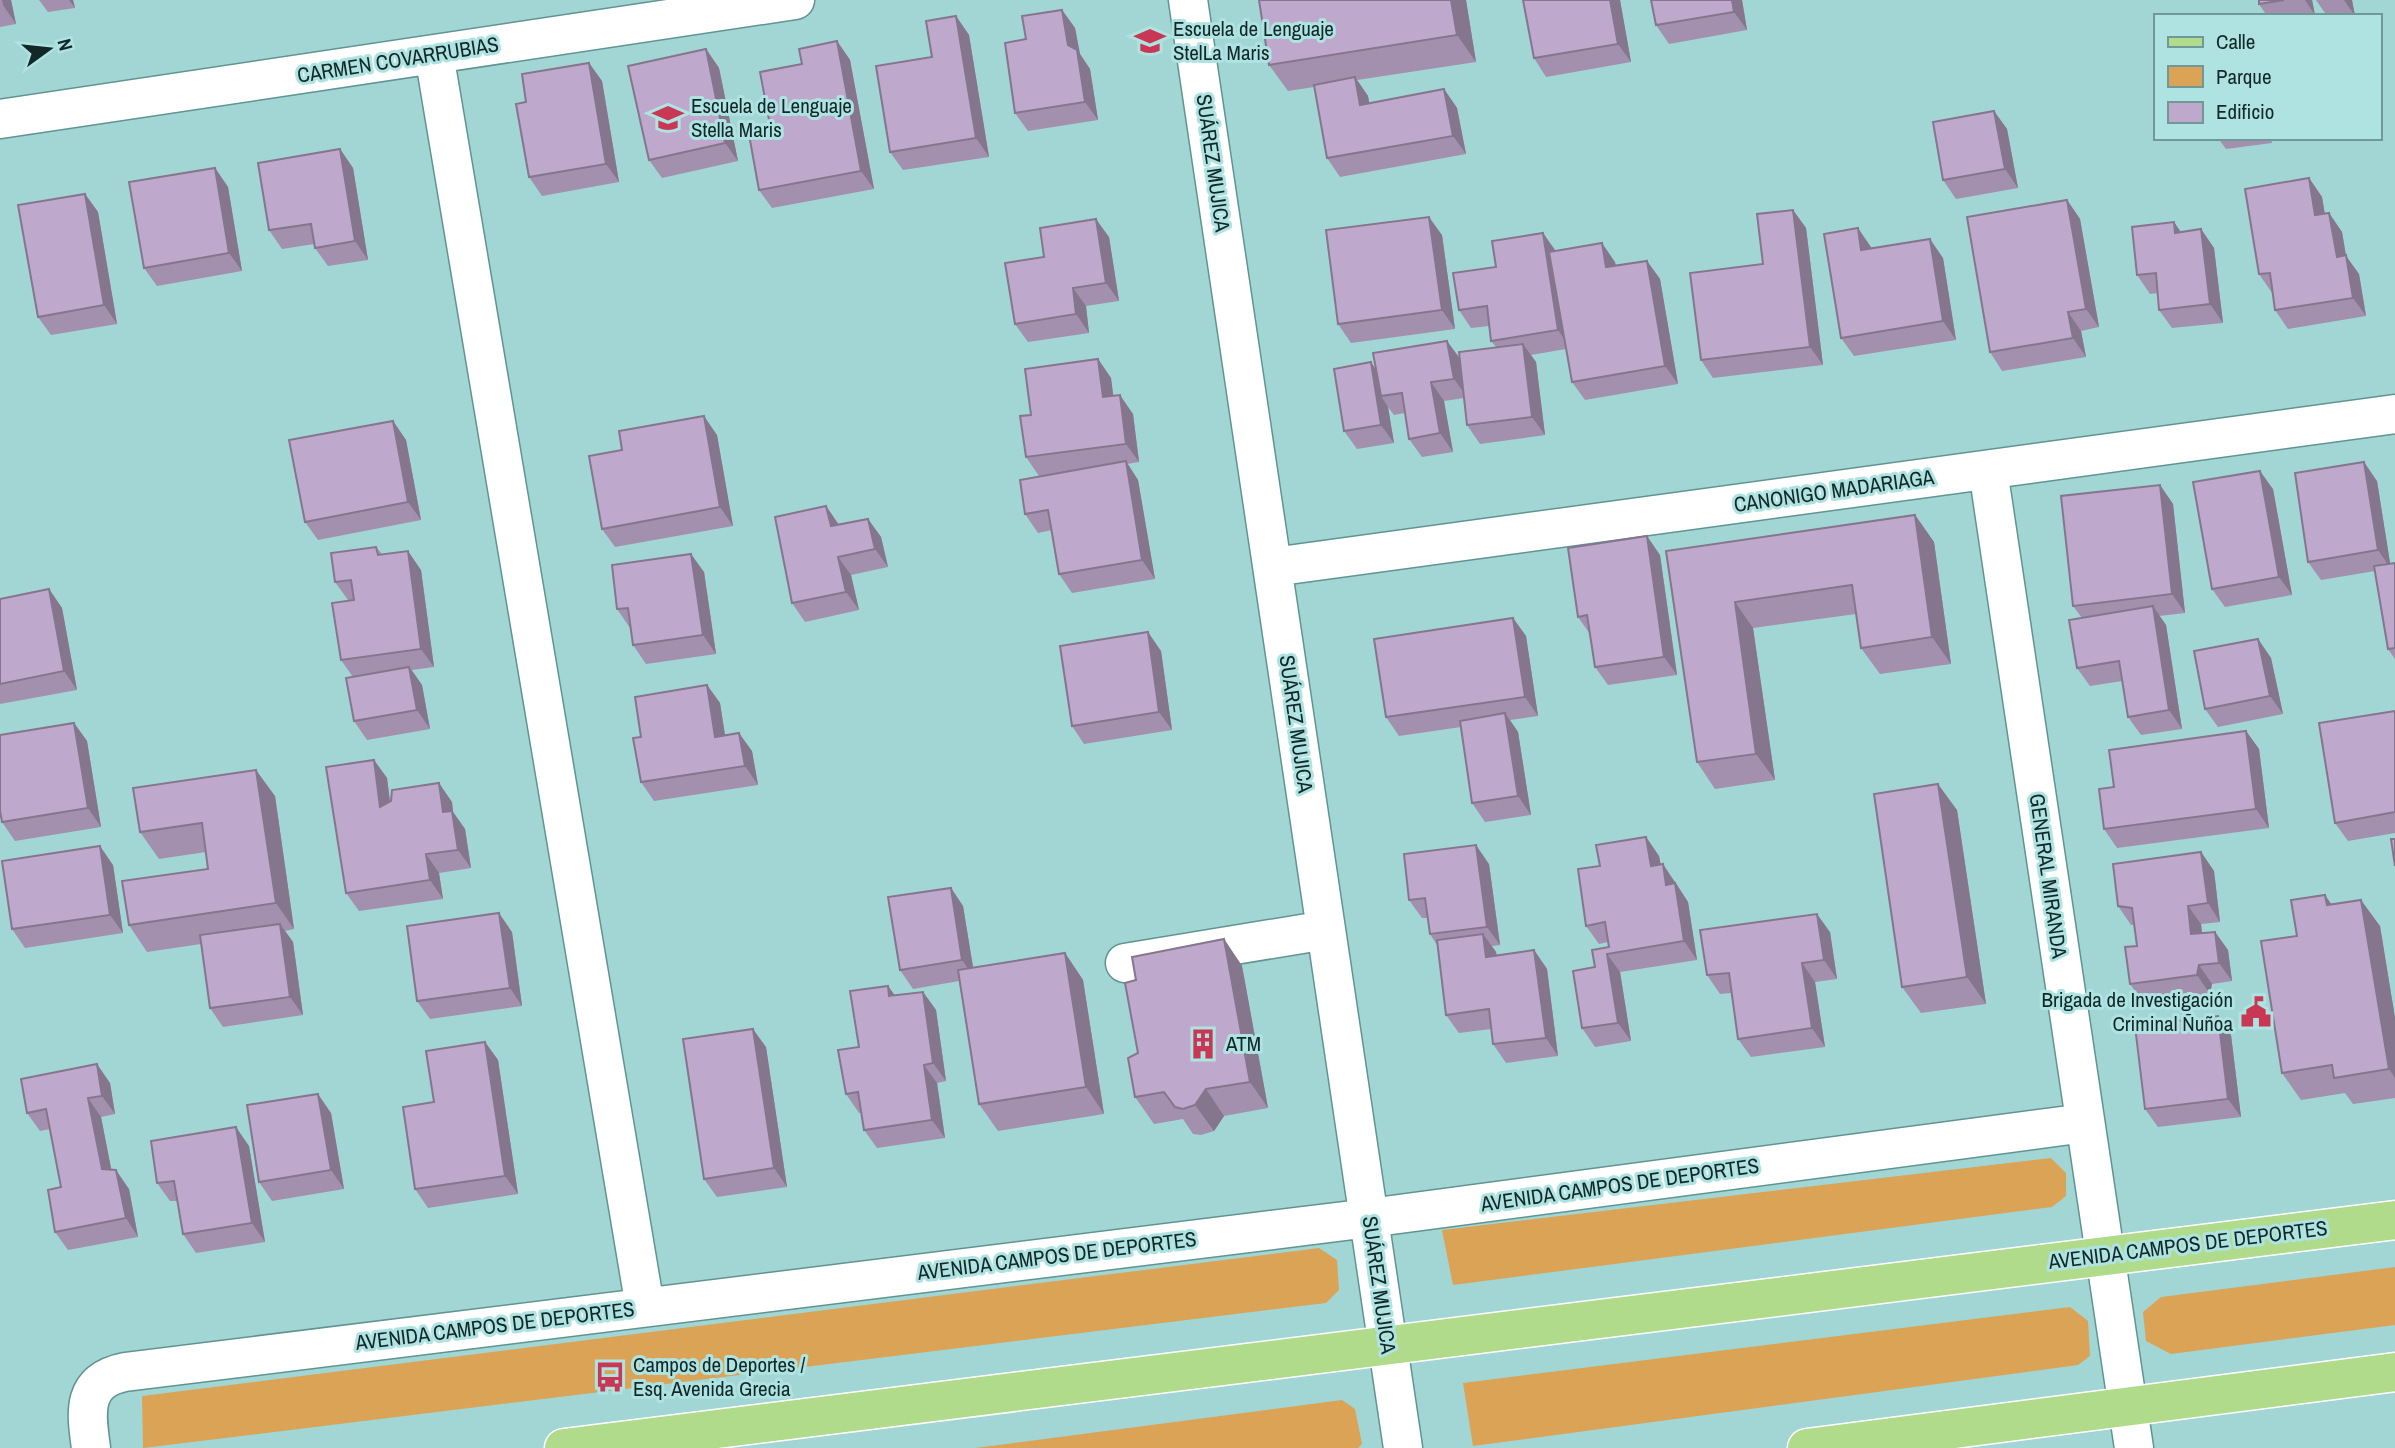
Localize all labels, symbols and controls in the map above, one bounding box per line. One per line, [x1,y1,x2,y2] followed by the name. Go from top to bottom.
[14,14,84,84] north arrow
[1173,14,1334,67] place label: Escuela de Lenguaje StelLa Maris
[2154,14,2381,140] legend
[1133,24,1167,58] school or university icon: Escuela de Lenguaje StelLa Maris
[2216,27,2255,56] text: Calle
[295,29,501,90] street label: CARMEN COVARRUBIAS
[51,36,79,53] text: N
[2216,62,2272,91] text: Parque
[691,91,852,144] place label: Escuela de Lenguaje Stella Maris
[1189,92,1238,234] street label: SUÁREZ MUJICA
[2216,97,2274,126] text: Edificio
[651,101,685,135] school or university icon: Escuela de Lenguaje Stella Maris
[1732,462,1936,519] street label: CANONIGO MADARIAGA
[1272,653,1321,795] street label: SUÁREZ MUJICA
[2023,792,2074,961] street label: GENERAL MIRANDA
[2042,985,2233,1038] place label: Brigada de Investigación Criminal Ñuñoa
[2239,995,2273,1029] public building icon: Brigada de Investigación Criminal Ñuñoa
[1186,1027,1220,1061] building icon: ATM
[1225,1029,1261,1058] place label: ATM
[1478,1151,1761,1219] street label: AVENIDA CAMPOS DE DEPORTES
[2046,1213,2329,1276] street label: AVENIDA CAMPOS DE DEPORTES
[1355,1214,1404,1356] street label: SUÁREZ MUJICA
[915,1224,1198,1287] street label: AVENIDA CAMPOS DE DEPORTES
[353,1294,636,1357] street label: AVENIDA CAMPOS DE DEPORTES
[633,1350,805,1403] place label: Campos de Deportes / Esq. Avenida Grecia
[593,1360,627,1394] bus stop icon: Campos de Deportes / Esq. Avenida Grecia

